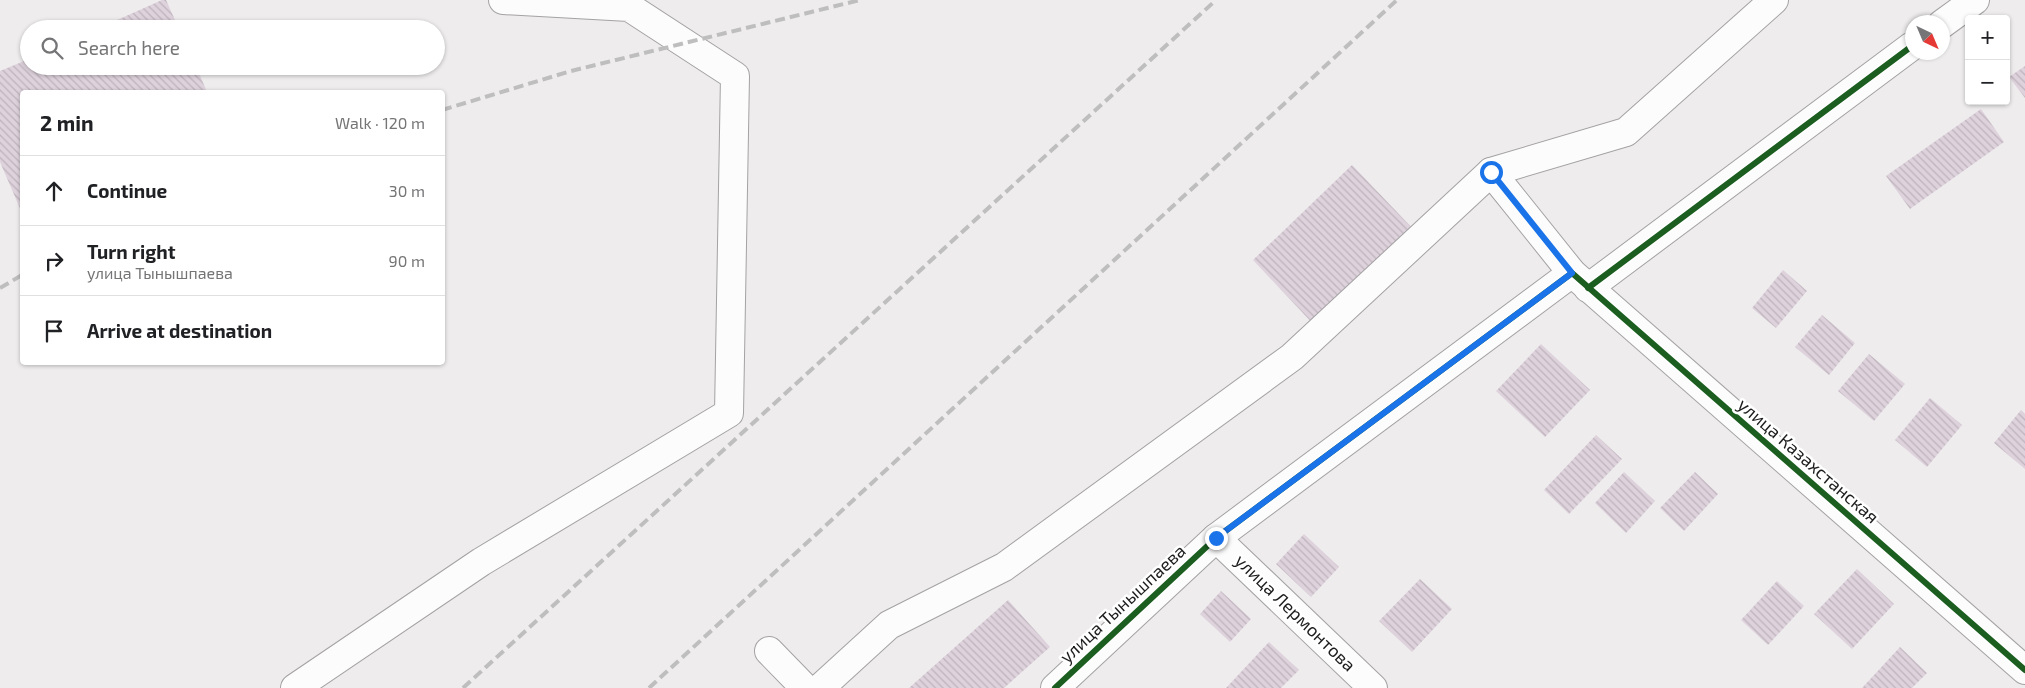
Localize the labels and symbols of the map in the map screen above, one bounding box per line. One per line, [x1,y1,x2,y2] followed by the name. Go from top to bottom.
[1905,15,1950,60] north arrow
[1480,161,1503,184] route start
[1734,393,1884,527] street label: улица Казахстанская
[1205,527,1228,550] route end
[1055,539,1190,667] street label: улица Тынышпаева
[1231,549,1361,676] street label: улица Лермонтова

